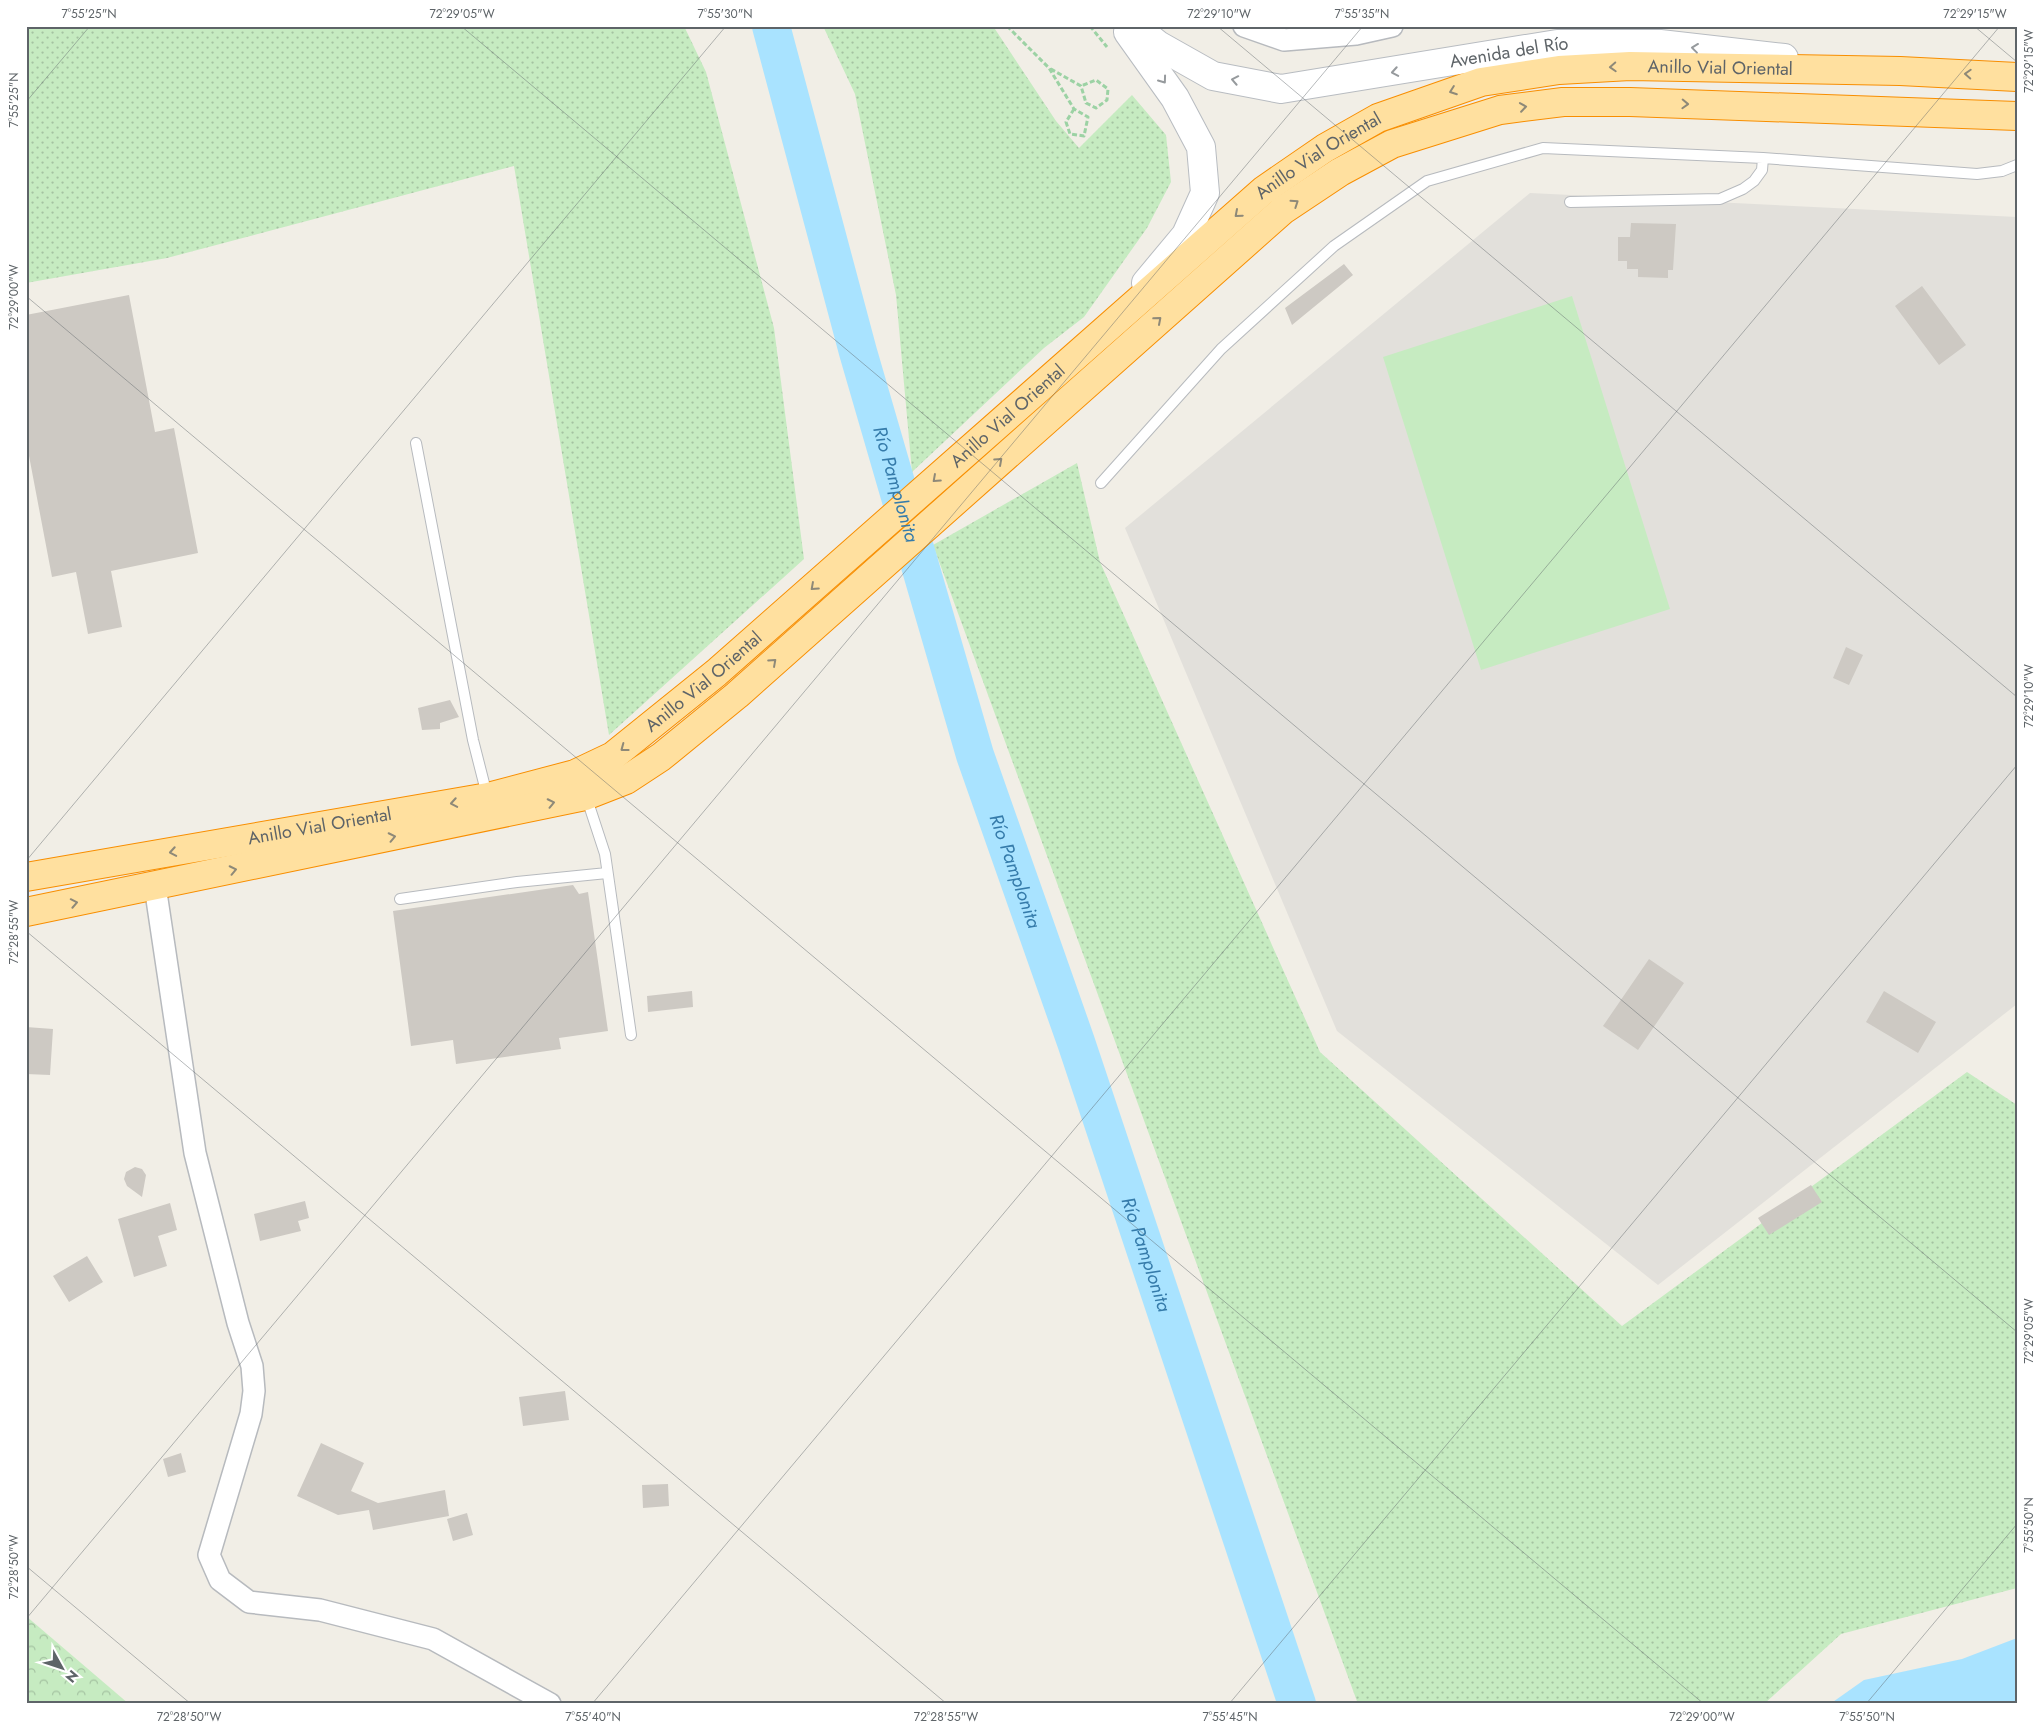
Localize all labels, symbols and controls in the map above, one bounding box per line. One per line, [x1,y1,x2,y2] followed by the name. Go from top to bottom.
[61,5,117,23] text: 7°55'25"N
[429,5,495,23] text: 72°29'05"W
[697,5,753,23] text: 7°55'30"N
[1187,5,1251,23] text: 72°29'10"W
[1335,5,1389,23] text: 7°55'35"N
[1943,5,2007,23] text: 72°29'15"W
[2020,29,2038,93] text: 72°29'15"W
[1448,31,1569,74] street label: Avenida del Río
[1690,43,1698,54] one-way arrow
[1647,53,1793,82] street label: Anillo Vial Oriental
[1609,61,1617,72] one-way arrow
[1390,66,1399,76] one-way arrow
[1964,69,1972,80] one-way arrow
[5,72,23,128] text: 7°55'25"N
[1157,74,1165,83] one-way arrow
[1230,75,1239,86] one-way arrow
[1450,86,1458,96] one-way arrow
[1682,99,1689,109] one-way arrow
[1519,102,1527,113] one-way arrow
[1249,106,1386,205] street label: Anillo Vial Oriental
[1289,199,1298,209] one-way arrow
[1234,208,1243,217] one-way arrow
[5,264,23,330] text: 72°29'00"W
[1153,317,1162,326] one-way arrow
[945,358,1071,474] street label: Anillo Vial Oriental
[866,423,926,546] water label: Río Pamplonita
[994,458,1003,467] one-way arrow
[932,473,941,482] one-way arrow
[811,581,820,590] one-way arrow
[639,625,768,738] street label: Anillo Vial Oriental
[768,659,777,668] one-way arrow
[2020,664,2038,728] text: 72°29'10"W
[620,742,630,751] one-way arrow
[450,798,458,808] one-way arrow
[547,798,556,809] one-way arrow
[246,801,393,851] street label: Anillo Vial Oriental
[983,810,1048,933] water label: Río Pamplonita
[388,832,397,842] one-way arrow
[169,846,178,856] one-way arrow
[229,865,238,876] one-way arrow
[70,898,78,909] one-way arrow
[5,900,23,964] text: 72°28'55"W
[1115,1193,1178,1316] water label: Río Pamplonita
[2020,1298,2038,1364] text: 72°29'05"W
[2020,1497,2038,1553] text: 7°55'50"N
[5,1535,23,1599] text: 72°28'50"W
[38,1642,88,1692] north arrow
[61,1666,83,1687] text: N
[157,1708,221,1726] text: 72°28'50"W
[565,1708,621,1726] text: 7°55'40"N
[914,1708,978,1726] text: 72°28'55"W
[1202,1708,1258,1726] text: 7°55'45"N
[1669,1708,1735,1726] text: 72°29'00"W
[1839,1708,1895,1726] text: 7°55'50"N

